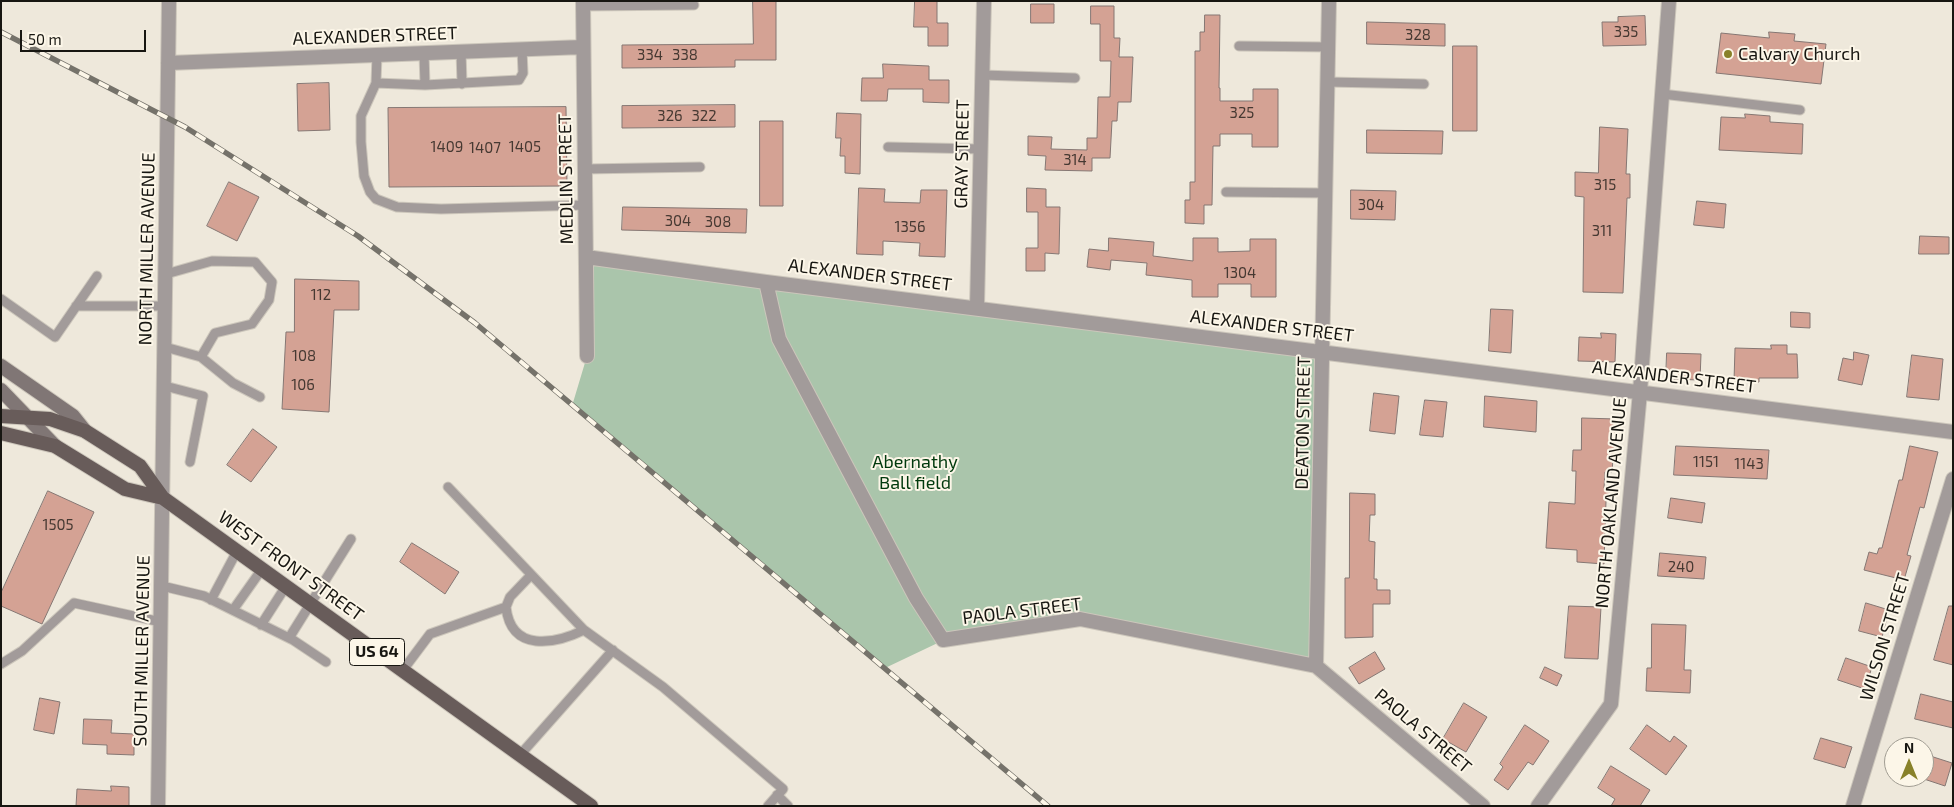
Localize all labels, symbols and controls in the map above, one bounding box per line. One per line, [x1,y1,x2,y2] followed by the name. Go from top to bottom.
[22,20,149,52] scale bar
[292,22,458,50] street label: ALEXANDER STREET
[1614,23,1638,41] house number: 335
[1405,26,1431,44] house number: 328
[28,30,62,48] text: 50 m
[1738,43,1860,65] place label: Calvary Church
[637,46,663,64] house number: 334
[672,46,698,64] house number: 338
[1722,48,1734,60] marker: Calvary Church
[950,99,974,209] street label: GRAY STREET
[1230,104,1254,122] house number: 325
[657,107,683,125] house number: 326
[691,107,717,125] house number: 322
[554,113,578,245] street label: MEDLIN STREET
[431,138,463,156] house number: 1409
[509,138,541,156] house number: 1405
[469,139,501,157] house number: 1407
[1063,151,1087,169] house number: 314
[135,152,159,346] street label: NORTH MILLER AVENUE
[1594,176,1616,194] house number: 315
[1358,196,1384,214] house number: 304
[665,212,691,230] house number: 304
[705,213,731,231] house number: 308
[895,218,925,236] house number: 1356
[1592,222,1612,240] house number: 311
[787,254,953,296] street label: ALEXANDER STREET
[1224,264,1256,282] house number: 1304
[311,286,331,304] house number: 112
[1189,305,1355,347] street label: ALEXANDER STREET
[292,347,316,365] house number: 108
[1291,356,1315,490] street label: DEATON STREET
[1591,356,1757,398] street label: ALEXANDER STREET
[291,376,315,394] house number: 106
[1591,397,1631,609] street label: NORTH OAKLAND AVENUE
[872,451,958,494] park label: Abernathy Ball field
[1693,453,1719,471] house number: 1151
[1734,455,1764,473] house number: 1143
[214,506,368,626] street label: WEST FRONT STREET
[42,516,74,534] house number: 1505
[130,555,154,747] street label: SOUTH MILLER AVENUE
[1668,558,1694,576] house number: 240
[1855,571,1915,703] street label: WILSON STREET
[961,593,1083,629] street label: PAOLA STREET
[350,638,404,666] road number: US 64
[1370,684,1476,778] street label: PAOLA STREET
[1884,737,1934,787] north arrow
[1904,739,1914,756] text: N

